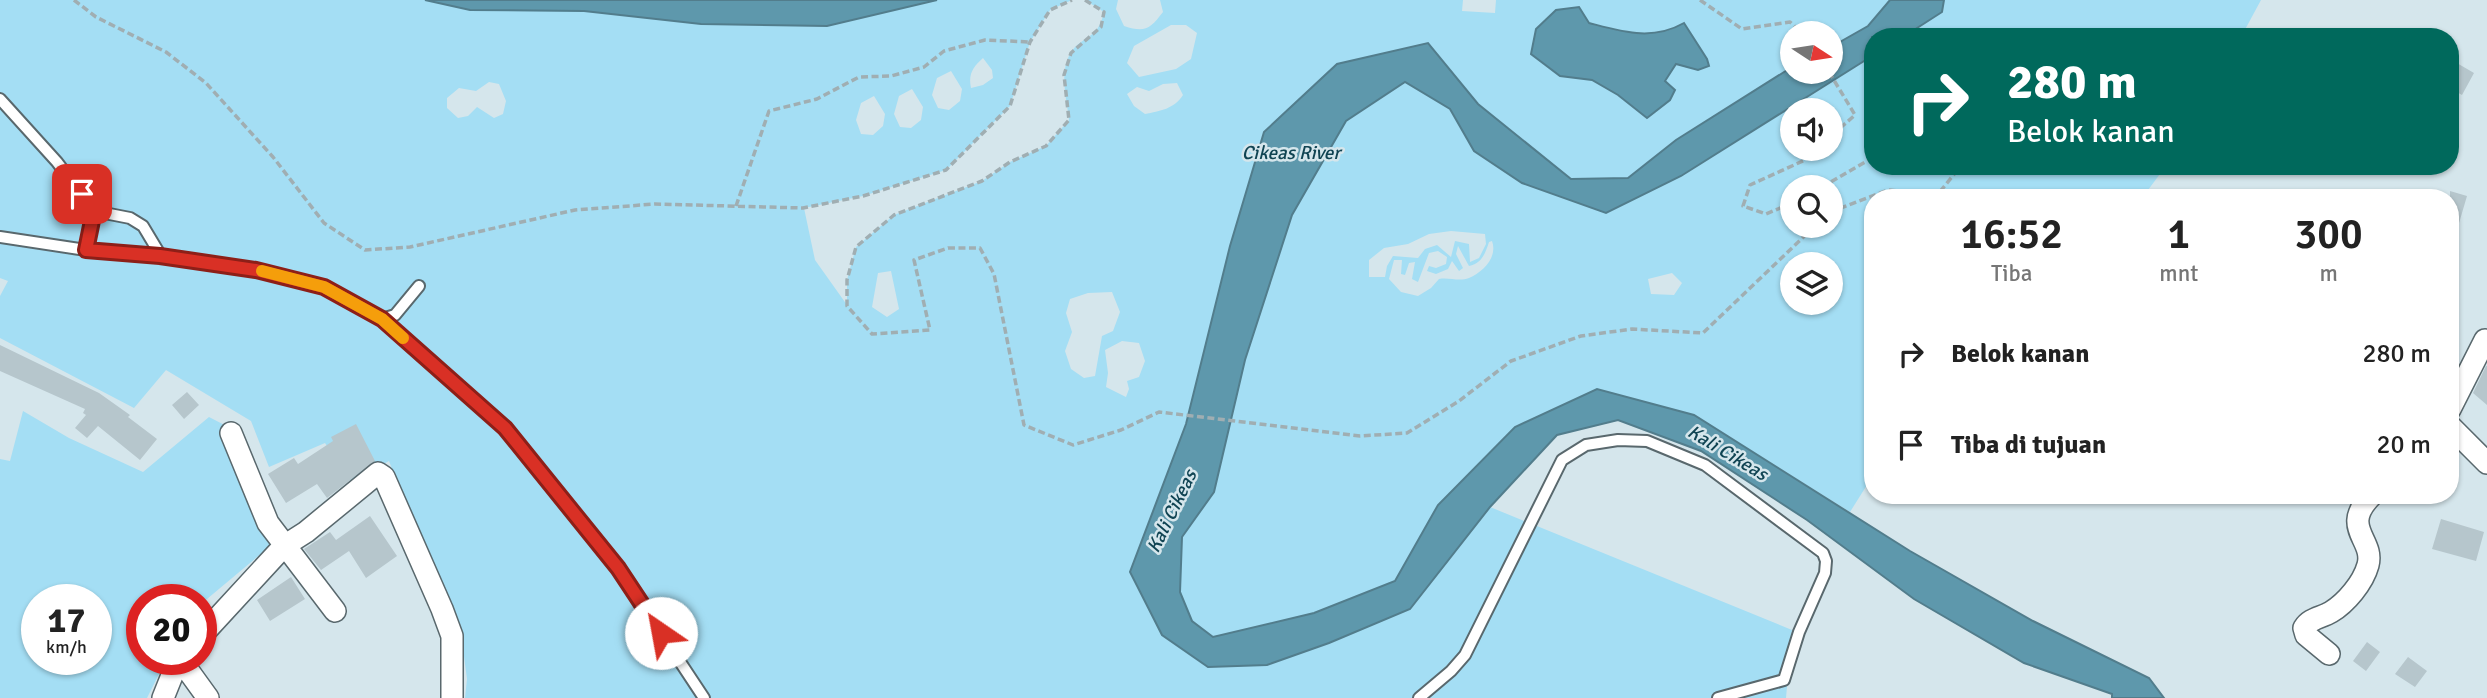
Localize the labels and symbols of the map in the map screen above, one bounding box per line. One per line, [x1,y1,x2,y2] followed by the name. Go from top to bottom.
[1780,21,1843,84] north arrow
[1242,141,1343,165] water label: Cikeas River
[52,164,112,224] pin
[1683,420,1773,487] water label: Kali Cikeas
[1142,465,1203,557] water label: Kali Cikeas
[126,584,217,675] speed limit sign: 20
[624,596,698,670] position arrow

